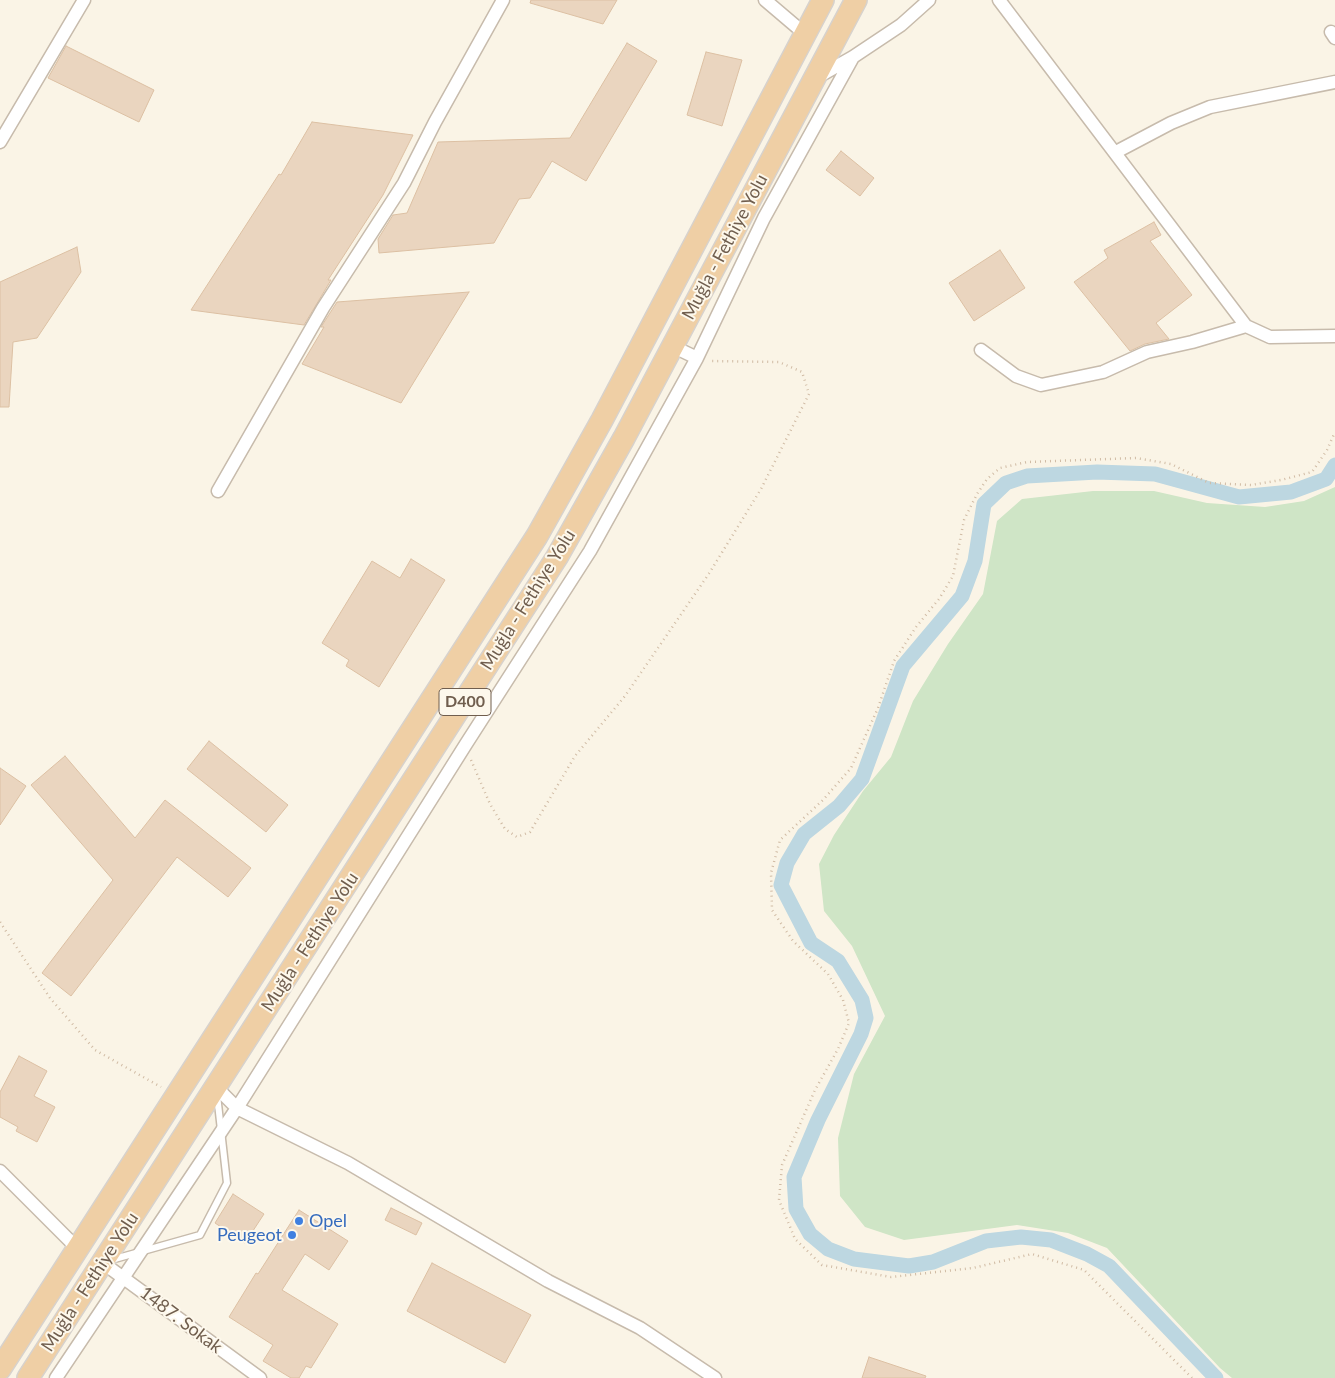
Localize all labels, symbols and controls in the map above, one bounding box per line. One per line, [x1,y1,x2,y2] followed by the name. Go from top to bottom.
[678,171,772,323] street label: Muğla - Fethiye Yolu
[476,526,580,674] street label: Muğla - Fethiye Yolu
[439,689,491,716] road number: D400
[257,868,363,1016] street label: Muğla - Fethiye Yolu
[37,1208,143,1356] street label: Muğla - Fethiye Yolu
[309,1210,347,1232] place label: Opel
[293,1215,305,1227] marker: Opel
[217,1224,282,1246] place label: Peugeot
[286,1229,298,1241] marker: Peugeot
[135,1282,227,1358] street label: 1487. Sokak

